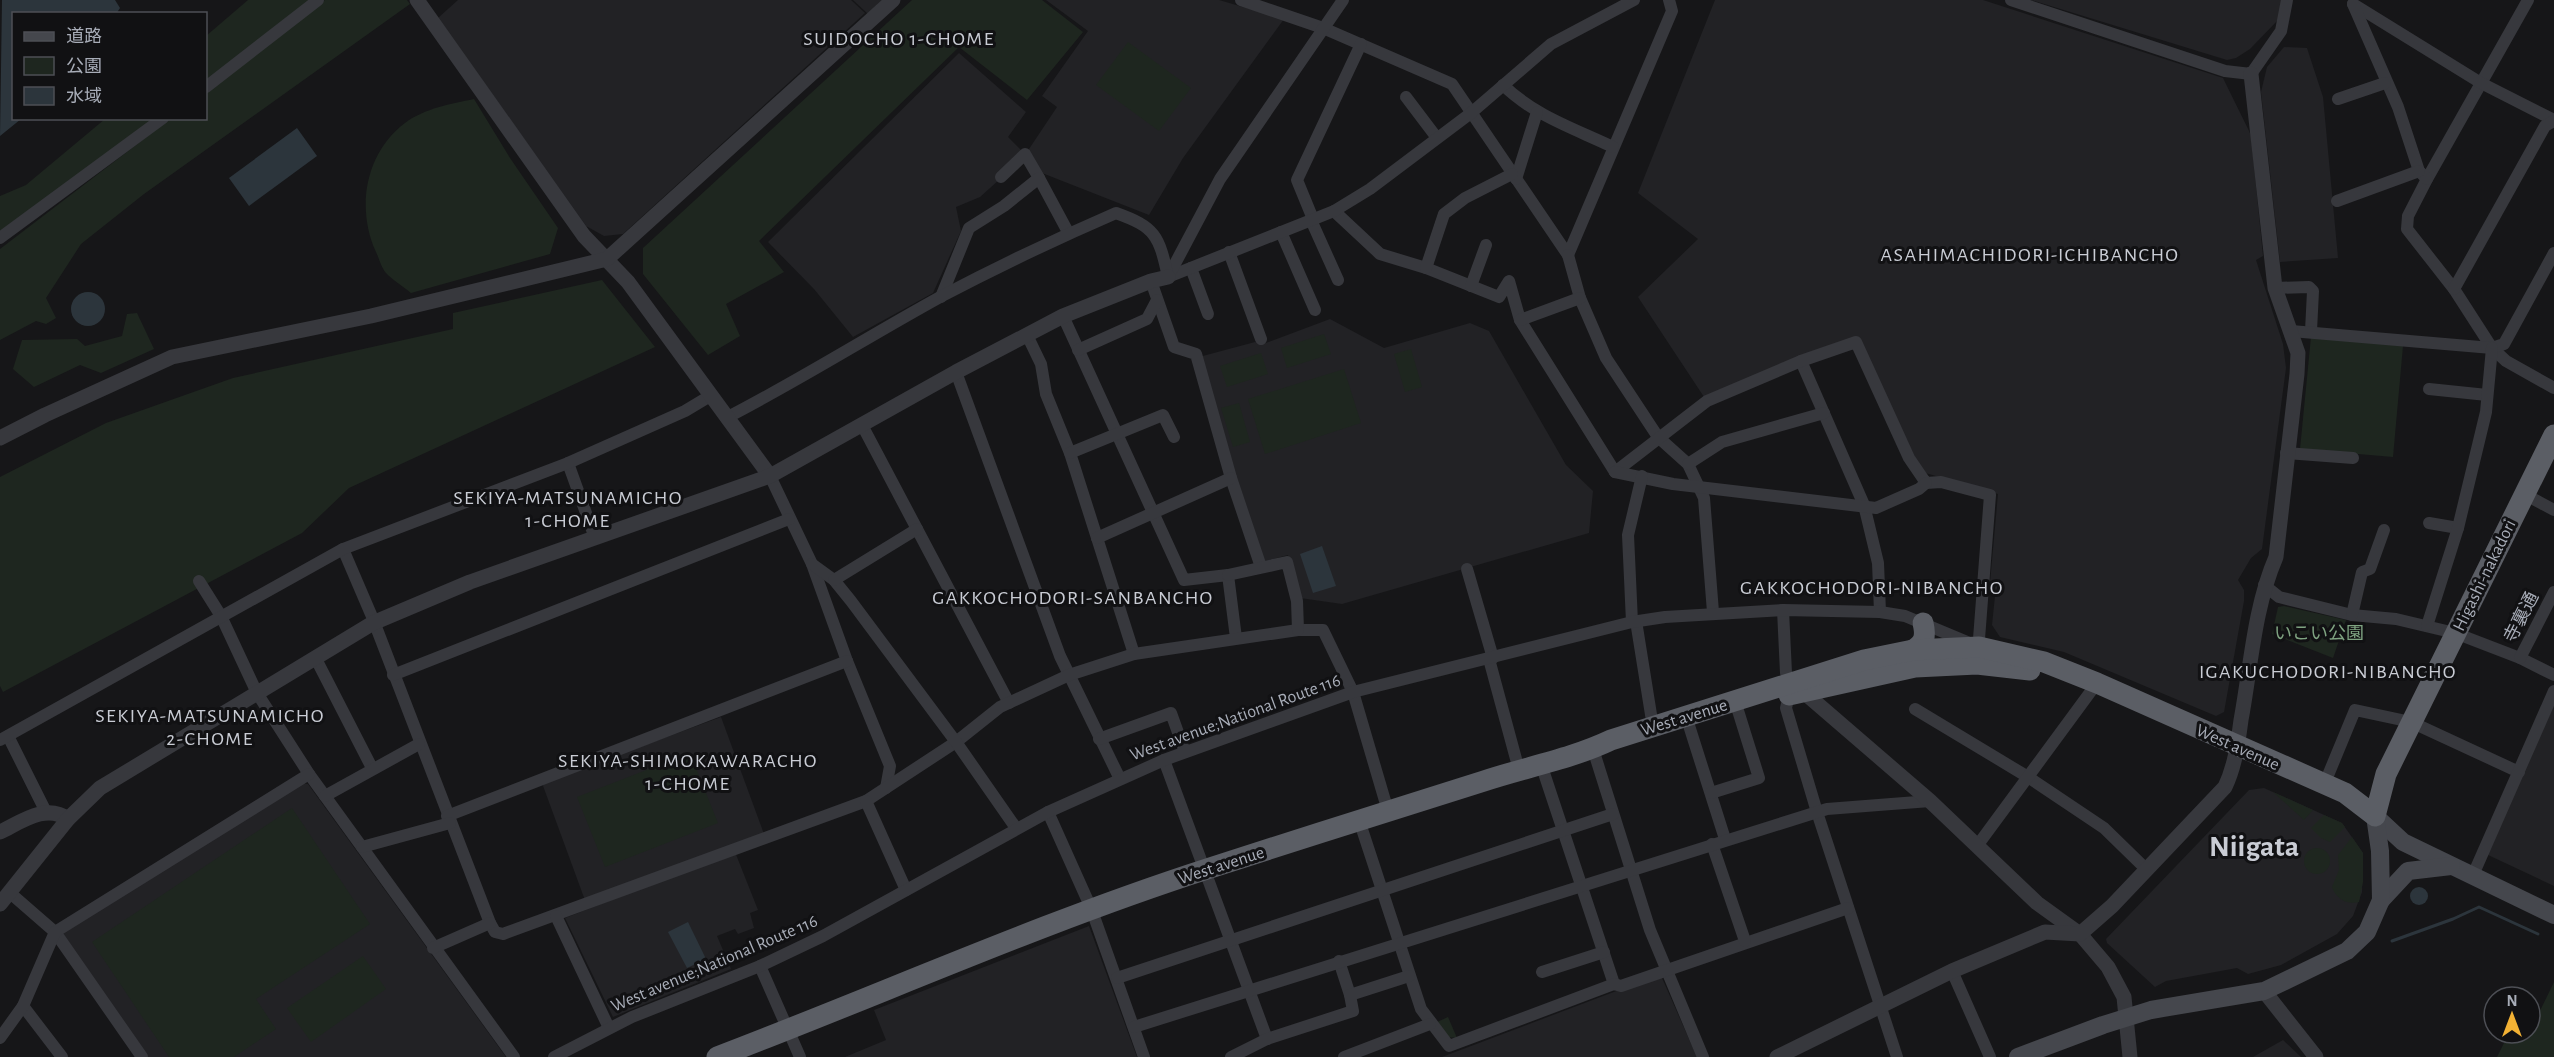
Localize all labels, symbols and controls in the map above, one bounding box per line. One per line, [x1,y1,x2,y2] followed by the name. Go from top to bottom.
[12,12,207,120] legend
[66,26,102,46] text: 道路
[803,29,995,49] district label: SUIDOCHO 1-CHOME
[66,57,102,76] text: 公園
[66,87,102,106] text: 水域
[1880,245,2180,265] district label: ASAHIMACHIDORI-ICHIBANCHO
[453,488,683,531] district label: SEKIYA-MATSUNAMICHO 1-CHOME
[2450,517,2520,634] street label: Higashi-nakadori
[1740,578,2004,598] district label: GAKKOCHODORI-NIBANCHO
[932,588,1214,608] district label: GAKKOCHODORI-SANBANCHO
[2501,589,2542,646] street label: 寺裏通
[2274,624,2364,643] park label: いこい公園
[2199,662,2457,682] district label: IGAKUCHODORI-NIBANCHO
[1128,671,1343,764] street label: West avenue;National Route 116
[1639,696,1730,740] street label: West avenue
[95,706,325,749] district label: SEKIYA-MATSUNAMICHO 2-CHOME
[2193,721,2282,774] street label: West avenue
[558,751,818,794] district label: SEKIYA-SHIMOKAWARACHO 1-CHOME
[2209,832,2299,862] district label: Niigata
[1176,844,1267,888] street label: West avenue
[608,912,820,1016] street label: West avenue;National Route 116
[2482,985,2542,1045] north arrow
[2506,993,2518,1009] text: N

